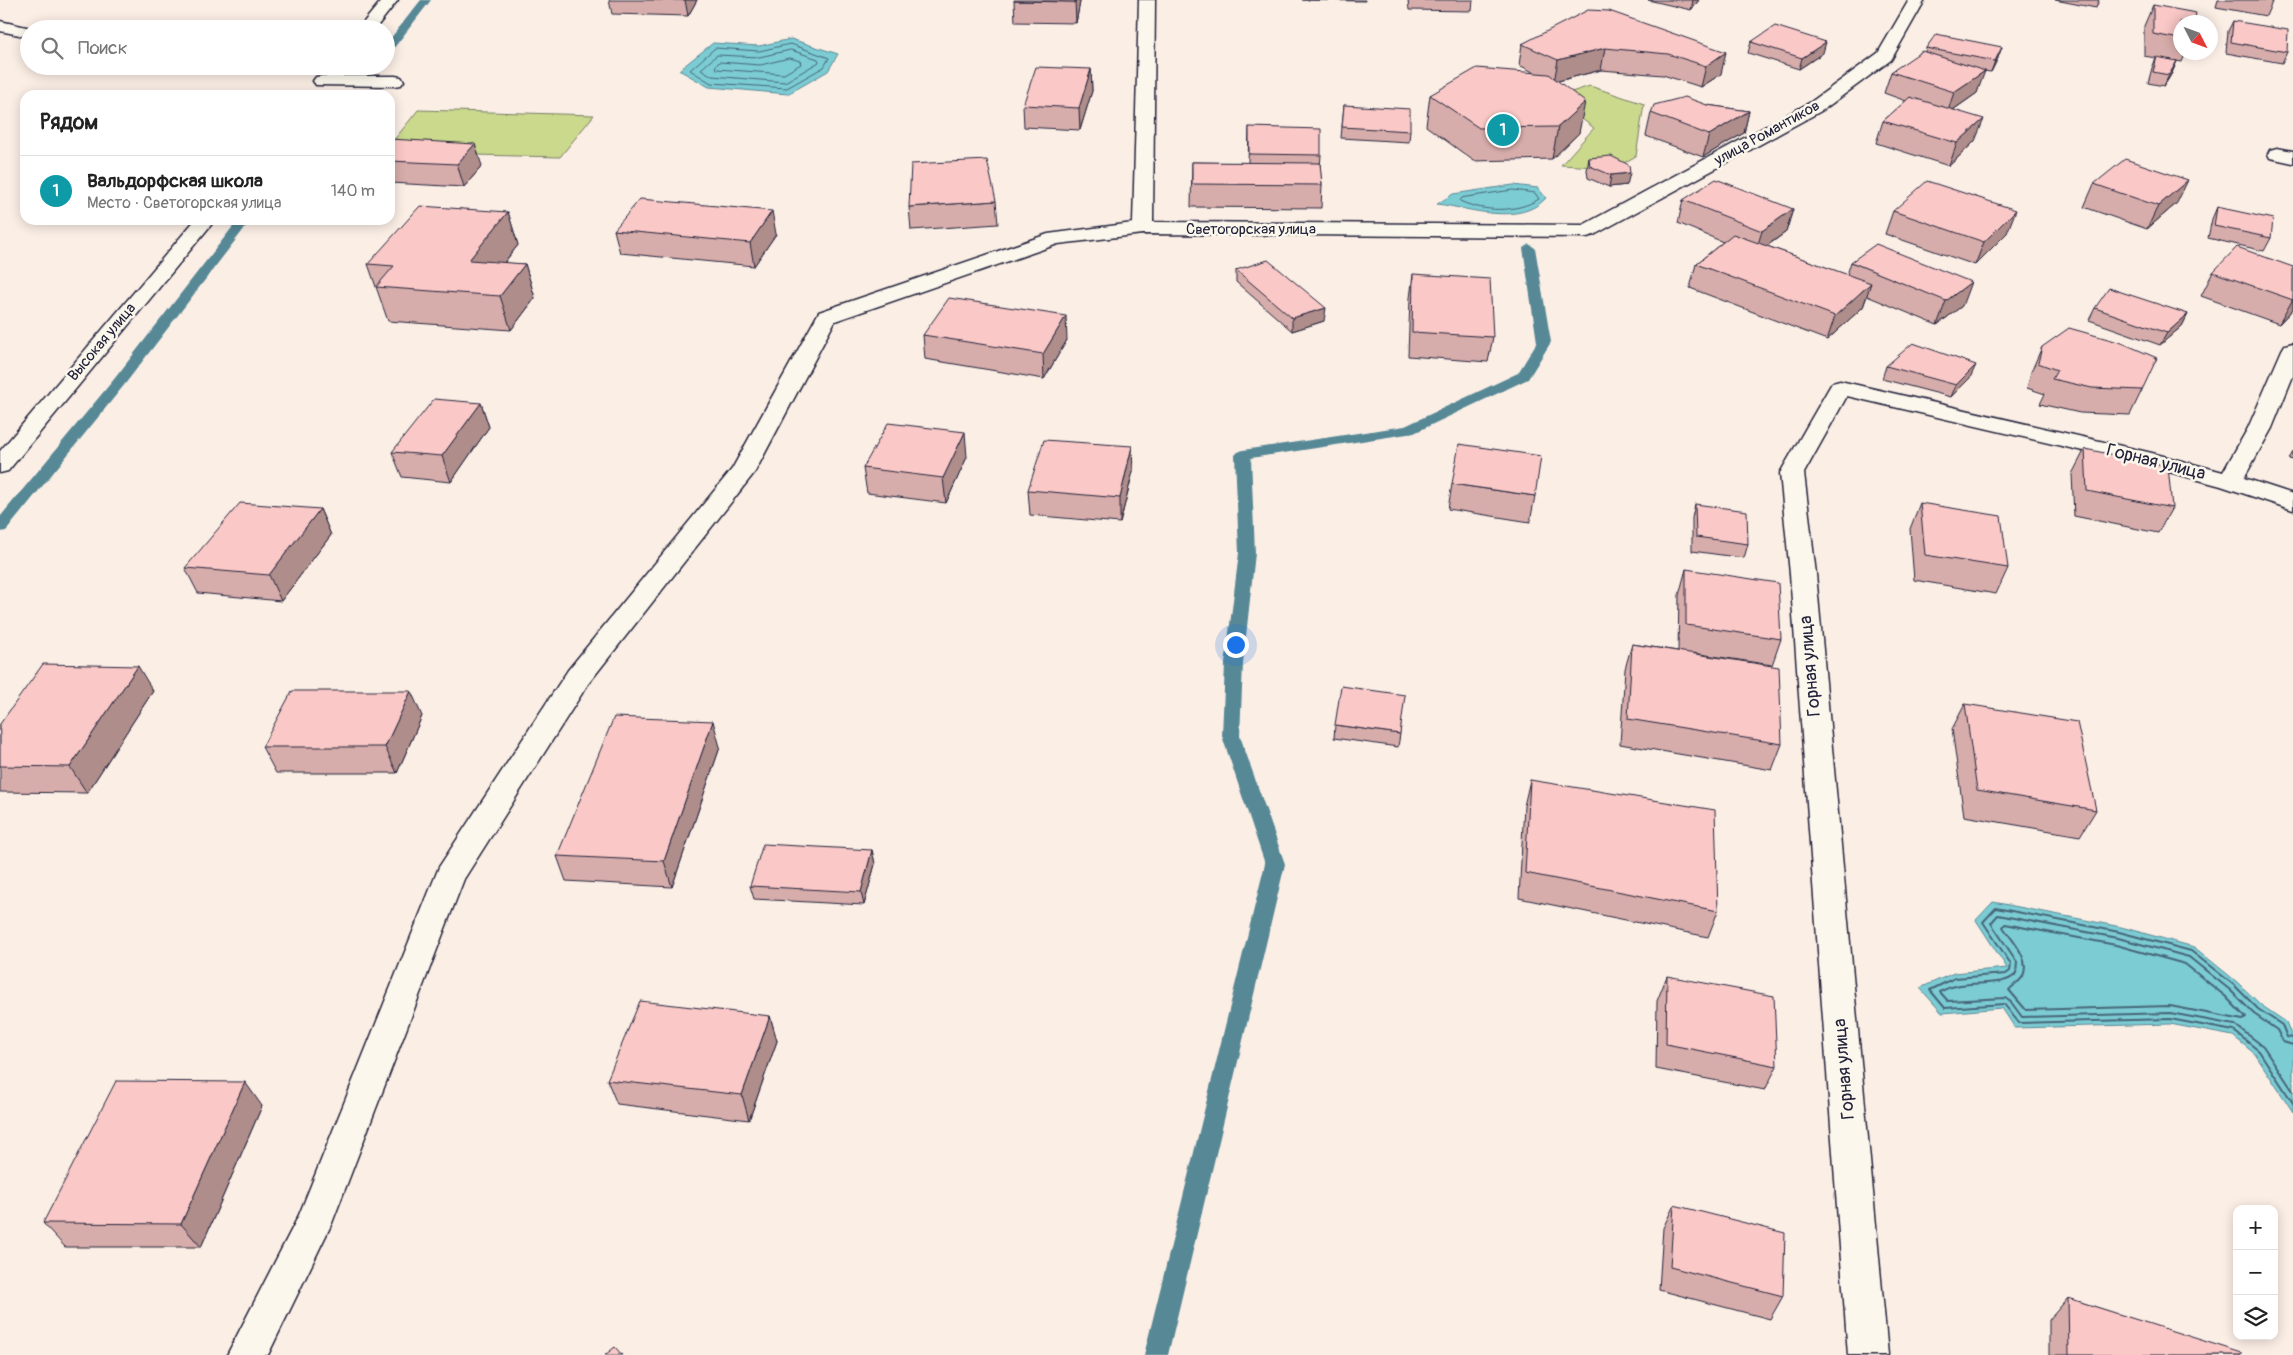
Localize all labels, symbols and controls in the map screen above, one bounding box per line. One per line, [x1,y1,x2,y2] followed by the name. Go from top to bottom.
[2173,15,2218,60] north arrow
[20,20,395,75] search box
[38,34,66,62] icon: search
[78,36,128,60] text: Поиск
[1710,96,1823,170] street label: улица Романтиков
[40,109,98,136] text: Рядом
[1487,111,1519,149] pin: 1
[87,169,263,193] text: Вальдорфская школа
[53,181,59,201] text: 1
[331,181,375,201] text: 140 m
[87,193,281,213] text: Место · Светогорская улица
[1186,220,1316,239] street label: Светогорская улица
[64,299,140,385] street label: Высокая улица
[2104,439,2208,485] street label: Горная улица
[1794,615,1826,717] street label: Горная улица
[1223,632,1249,658] your location
[1828,1018,1860,1120] street label: Горная улица
[2233,1205,2278,1340] map controls
[2233,1205,2278,1250] button: +
[2233,1250,2278,1295] button: −
[2233,1295,2278,1340] button: layers

